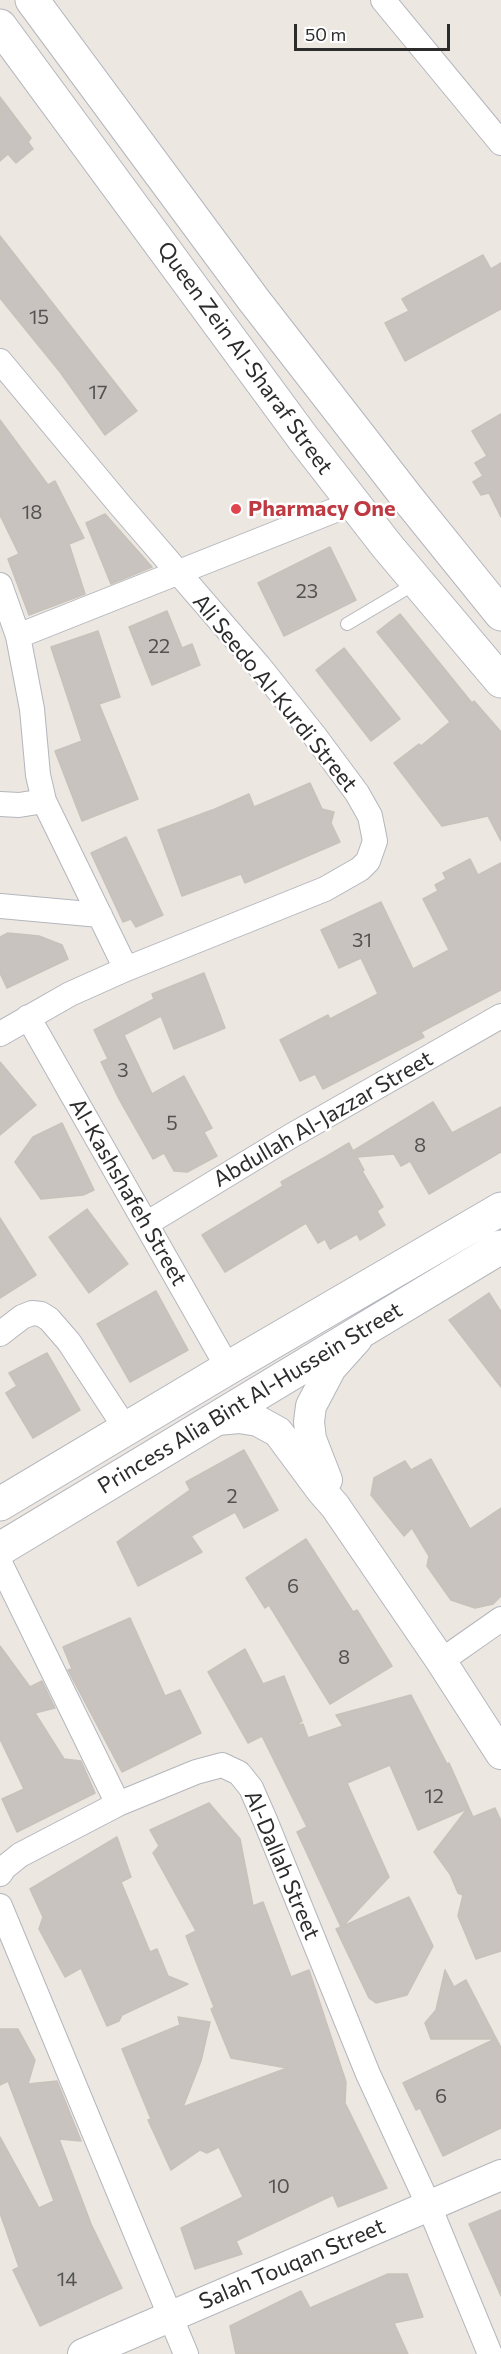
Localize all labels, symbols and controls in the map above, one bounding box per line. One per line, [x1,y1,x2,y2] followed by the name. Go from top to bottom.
[297,12,453,50] scale bar
[305,23,346,45] text: 50 m
[152,236,338,480] street label: Queen Zein Al-Sharaf Street
[29,305,49,329] house number: 15
[88,380,108,404] house number: 17
[248,496,396,522] place label: Pharmacy One
[22,500,42,524] house number: 18
[229,502,243,516] marker: Pharmacy One
[296,579,318,603] house number: 23
[187,589,363,797] street label: Ali Seedo Al-Kurdi Street
[148,634,170,658] house number: 22
[352,928,372,952] house number: 31
[208,1045,438,1193] street label: Abdullah Al-Jazzar Street
[117,1058,129,1082] house number: 3
[64,1094,192,1290] street label: Al-Kashshafeh Street
[166,1111,178,1135] house number: 5
[414,1133,426,1157] house number: 8
[93,1296,407,1500] street label: Princess Alia Bint Al-Hussein Street
[226,1484,238,1508] house number: 2
[287,1574,299,1598] house number: 6
[338,1645,350,1669] house number: 8
[424,1784,444,1808] house number: 12
[239,1786,325,1944] street label: Al-Dallah Street
[435,2084,447,2108] house number: 6
[268,2174,290,2198] house number: 10
[195,2213,389,2315] street label: Salah Touqan Street
[57,2267,77,2291] house number: 14

